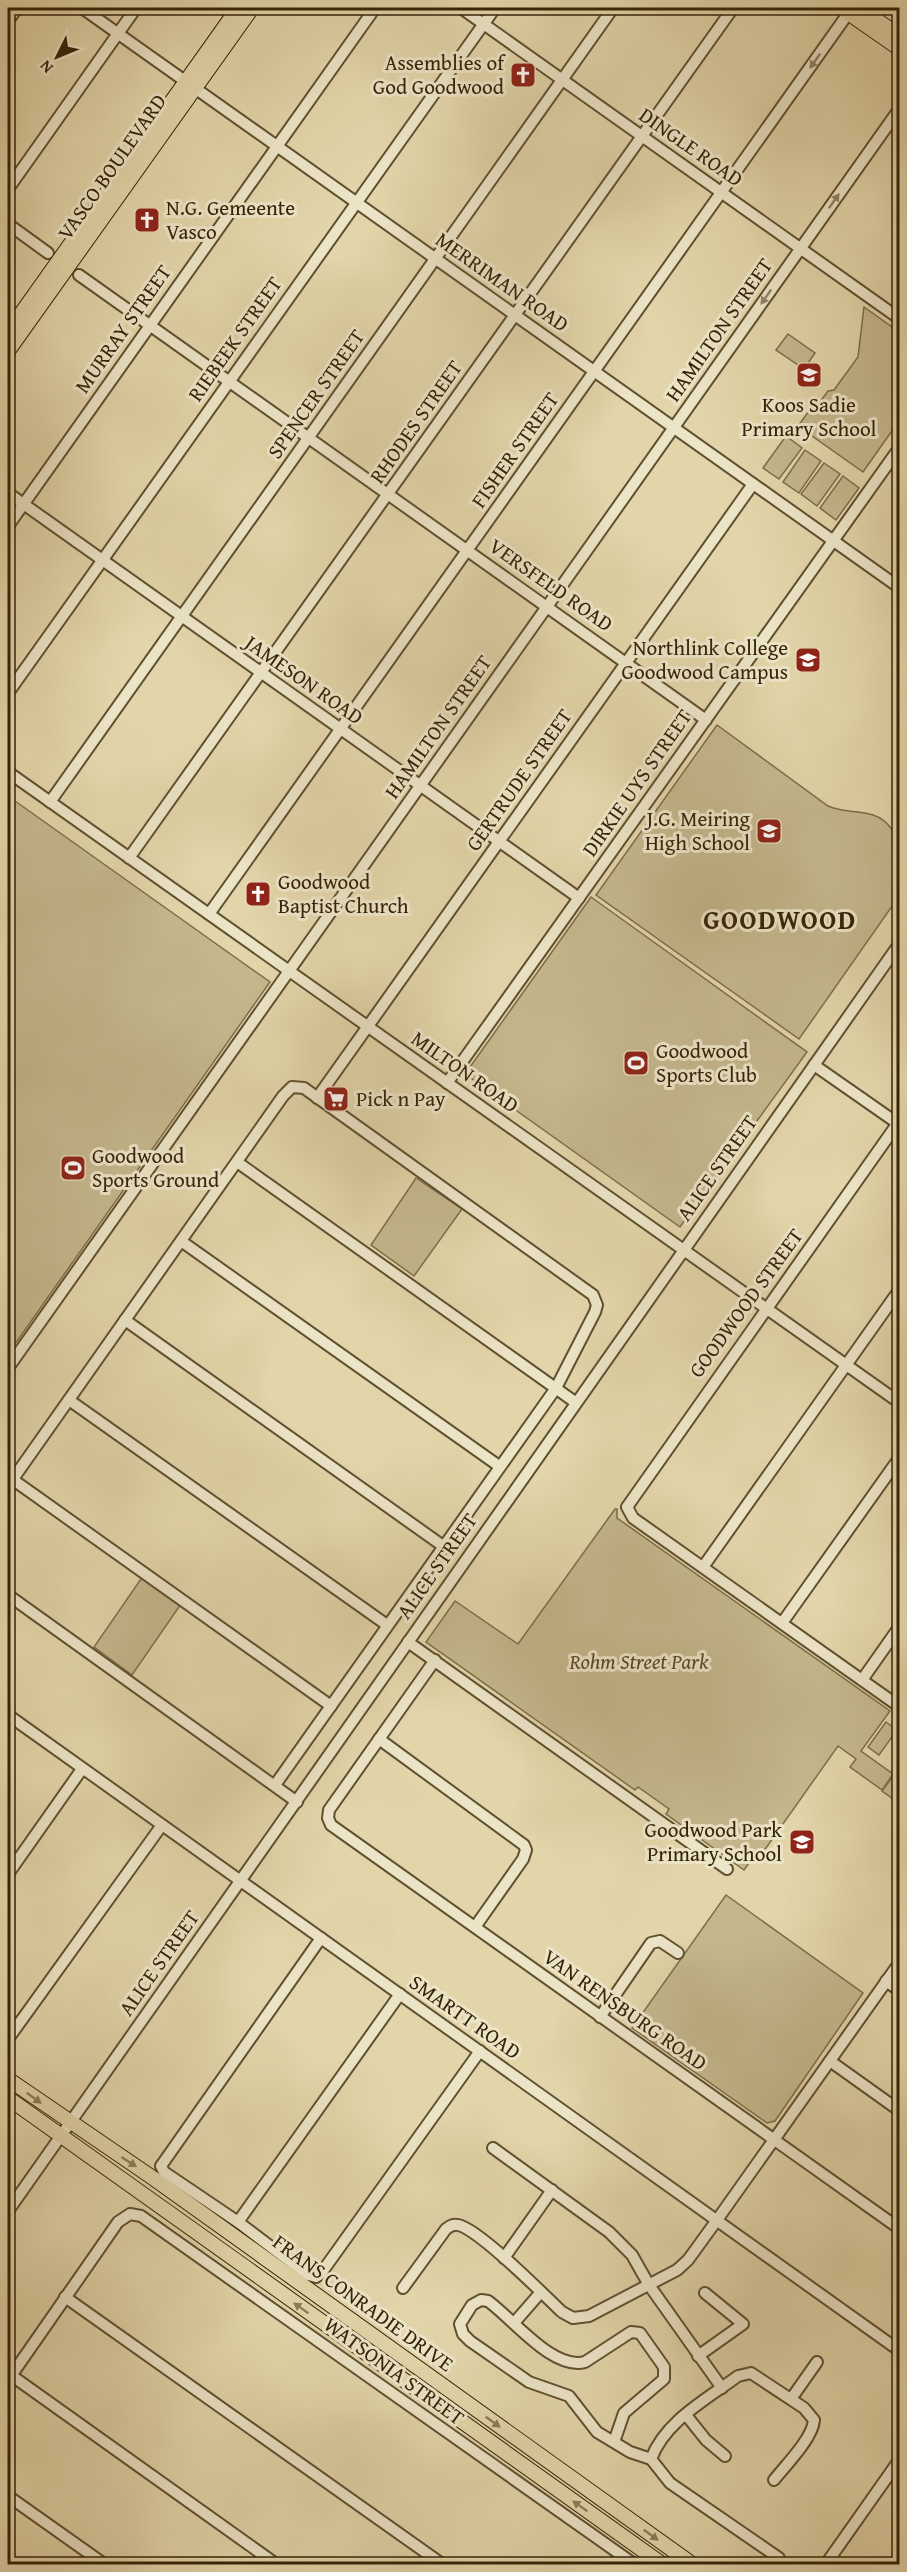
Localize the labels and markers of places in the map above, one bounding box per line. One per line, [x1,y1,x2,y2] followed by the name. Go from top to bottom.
[373,47,506,102] place label: Assemblies of God Goodwood
[508,60,538,90] church icon: Assemblies of God Goodwood
[166,192,295,247] place label: N.G. Gemeente Vasco
[132,205,162,235] church icon: N.G. Gemeente Vasco
[794,360,824,390] school or university icon: Koos Sadie Primary School
[741,389,877,444] place label: Koos Sadie Primary School
[622,632,788,687] place label: Northlink College Goodwood Campus
[793,645,823,675] school or university icon: Northlink College Goodwood Campus
[643,803,751,858] place label: J.G. Meiring High School
[754,816,784,846] school or university icon: J.G. Meiring High School
[278,866,409,921] place label: Goodwood Baptist Church
[243,879,273,909] church icon: Goodwood Baptist Church
[656,1035,757,1090] place label: Goodwood Sports Club
[621,1048,651,1078] sports icon: Goodwood Sports Club
[356,1083,446,1114] place label: Pick n Pay
[321,1084,351,1114] supermarket icon: Pick n Pay
[92,1140,220,1195] place label: Goodwood Sports Ground
[58,1153,88,1183] sports icon: Goodwood Sports Ground
[645,1814,782,1869] place label: Goodwood Park Primary School
[787,1827,817,1857] school or university icon: Goodwood Park Primary School

